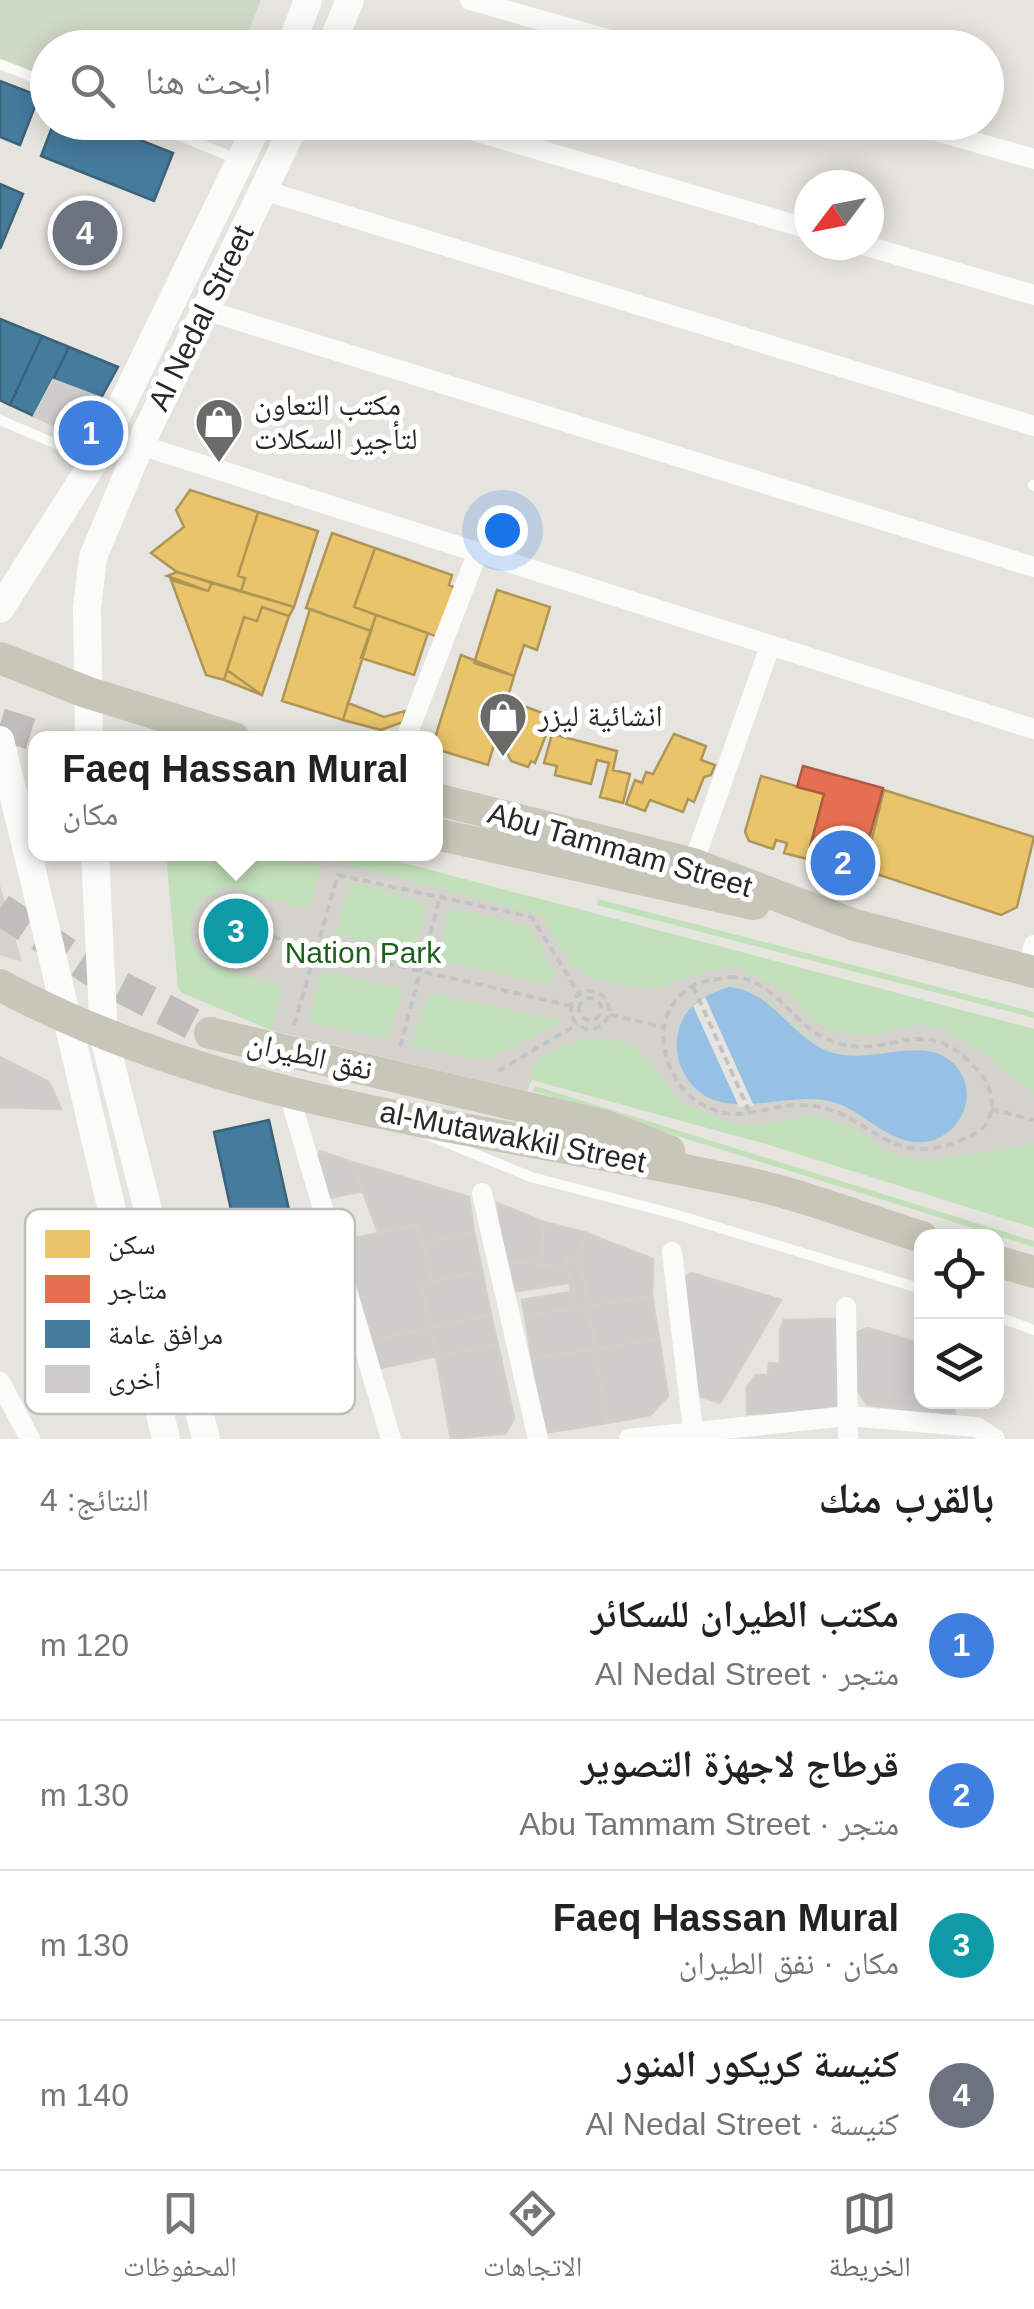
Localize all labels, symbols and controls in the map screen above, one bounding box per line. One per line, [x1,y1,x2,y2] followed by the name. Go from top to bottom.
[30,30,1004,140] search box
[65,58,120,113] icon: search
[145,60,271,102] text: ابحث هنا
[794,170,884,260] north arrow
[52,196,118,270] pin: 4
[141,219,260,416] street label: Al Nedal Street
[254,388,418,456] place label: مكتب التعاون لتأجير السكلات
[58,396,124,470] pin: 1
[193,396,245,464] shop icon: مكتب التعاون لتأجير السكلات
[477,505,528,556] your location
[477,690,529,758] shop icon: انشائية ليزر
[537,699,663,733] place label: انشائية ليزر
[28,731,443,861] popup
[62,748,409,790] text: Faeq Hassan Mural
[62,796,118,832] text: مكان
[484,796,756,903] street label: Abu Tammam Street
[810,826,876,900] pin: 2
[204,894,268,968] pin: 3
[285,936,442,969] park label: Nation Park
[244,1025,376,1088] street label: نفق الطيران
[377,1095,649,1179] street label: al-Mutawakkil Street
[25,1209,355,1414] legend
[108,1229,156,1262] text: سكن
[914,1229,1004,1409] map controls
[914,1229,1004,1319] button: locate
[107,1274,167,1305] text: متاجر
[108,1319,223,1352] text: مرافق عامة
[914,1319,1004,1409] button: layers
[108,1362,161,1396] text: أخرى
[818,1475,994,1522] text: بالقرب منك
[40,1482,149,1518] text: النتائج: 4
[591,1593,899,1635] text: مكتب الطيران للسكائر
[40,1627,129,1663] text: 120 m
[953,1627,970,1663] text: 1
[595,1656,899,1692] text: متجر · Al Nedal Street
[581,1743,899,1785] text: قرطاج لاجهزة التصوير
[40,1777,129,1813] text: 130 m
[953,1777,970,1813] text: 2
[519,1806,899,1842] text: متجر · Abu Tammam Street
[553,1897,899,1939] text: Faeq Hassan Mural
[40,1927,129,1963] text: 130 m
[953,1927,970,1963] text: 3
[678,1945,899,1981] text: مكان · نفق الطيران
[618,2043,899,2085] text: كنيسة كريكور المنور
[40,2077,129,2113] text: 140 m
[953,2077,970,2113] text: 4
[586,2106,899,2142] text: كنيسة · Al Nedal Street
[123,2186,237,2294] tab: المحفوظات
[483,2186,582,2294] tab: الاتجاهات
[829,2186,911,2294] tab: الخريطة

